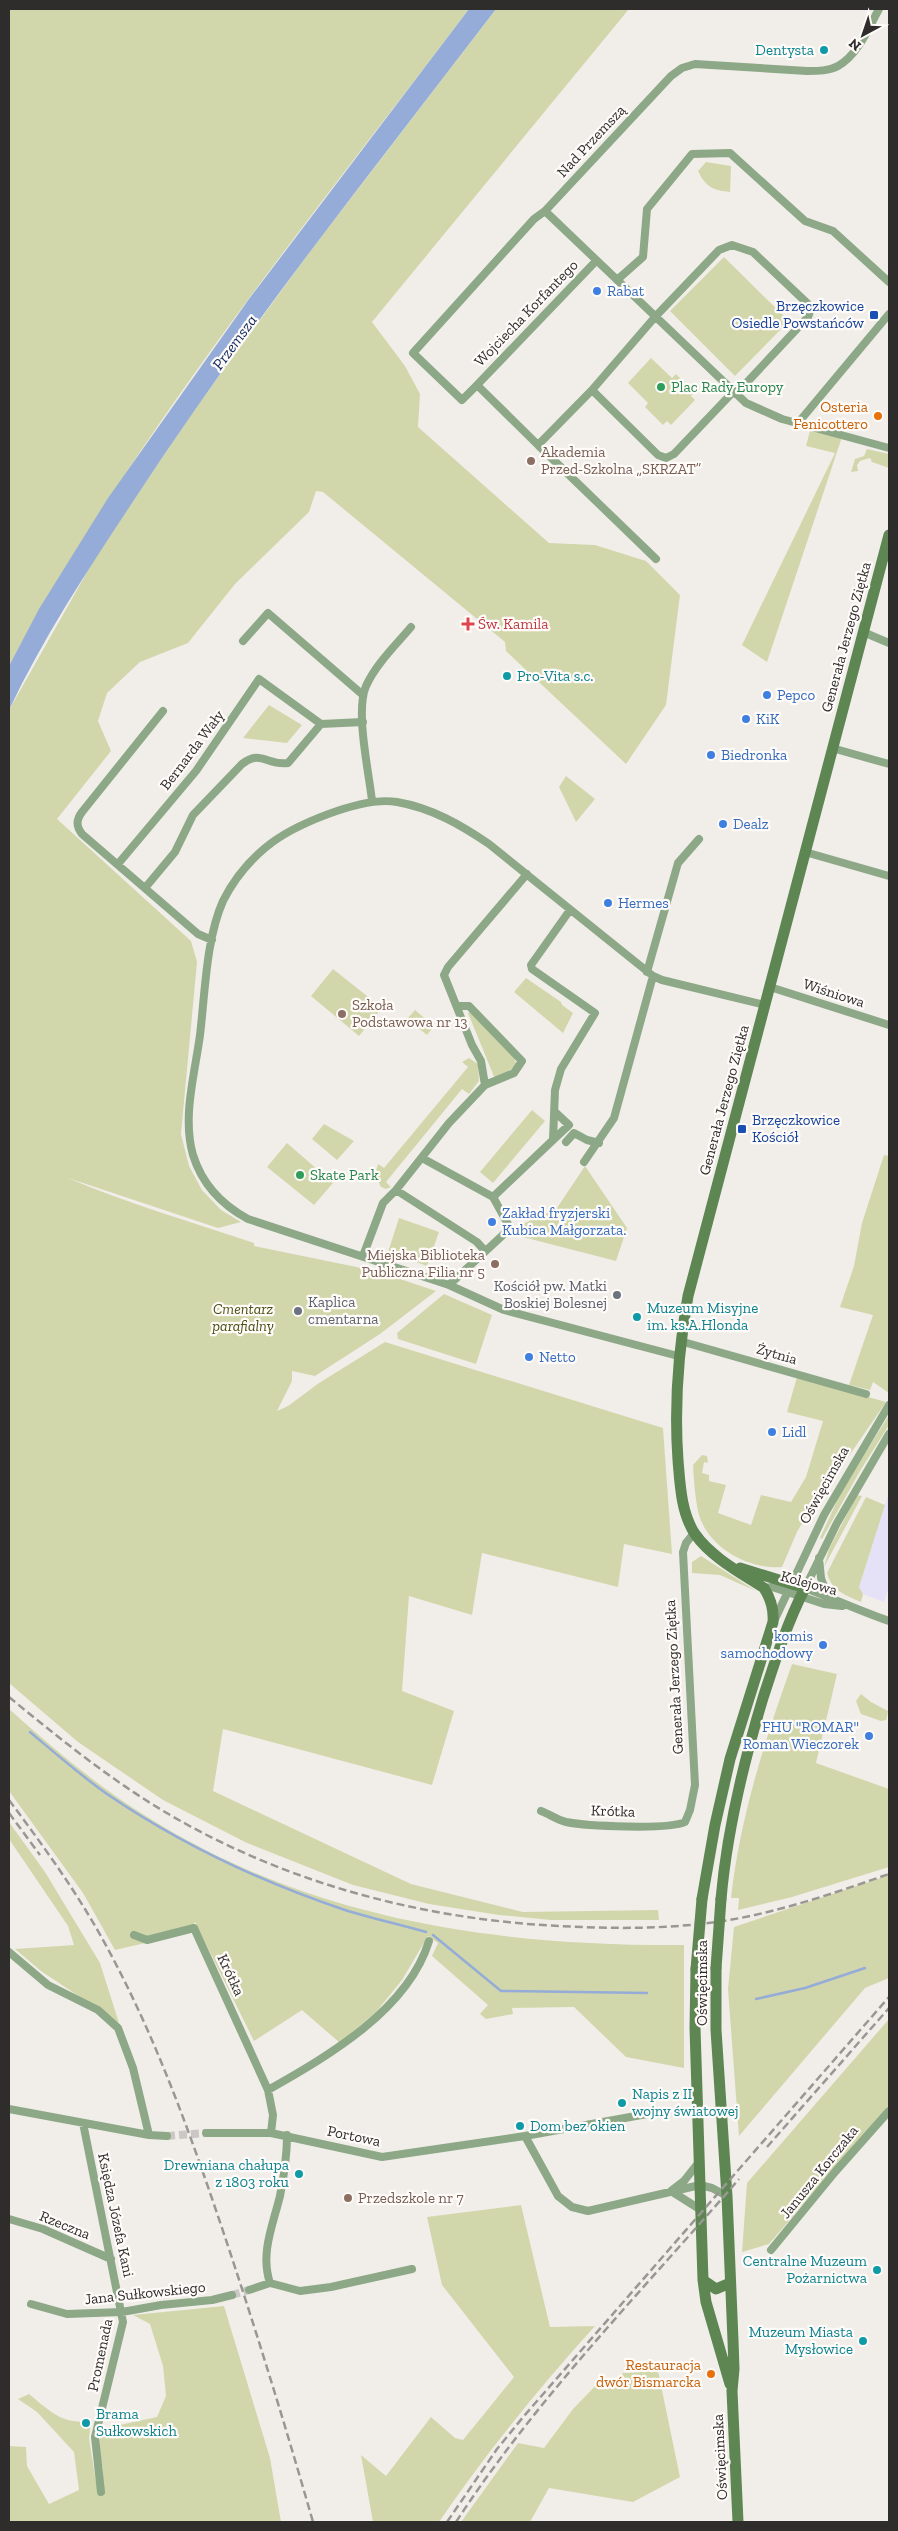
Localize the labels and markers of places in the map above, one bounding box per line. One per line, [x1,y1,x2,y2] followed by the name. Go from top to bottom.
[755,41,814,59] place label: Dentysta
[818,44,830,56] marker: Dentysta
[607,282,645,300] place label: Rabat
[591,285,603,297] marker: Rabat
[731,297,865,332] place label: Brzęczkowice Osiedle Powstańców
[868,309,880,321] marker: Brzęczkowice Osiedle Powstańców
[671,378,784,396] place label: Plac Rady Europy
[655,381,667,393] marker: Plac Rady Europy
[793,398,868,433] place label: Osteria Fenicottero
[872,410,884,422] marker: Osteria Fenicottero
[541,443,701,478] place label: Akademia Przed-Szkolna „SKRZAT”
[525,455,537,467] marker: Akademia Przed-Szkolna „SKRZAT”
[478,615,549,633] place label: Św. Kamila
[462,618,474,630] marker: Św. Kamila
[517,667,593,685] place label: Pro-Vita s.c.
[501,670,513,682] marker: Pro-Vita s.c.
[777,686,816,704] place label: Pepco
[761,689,773,701] marker: Pepco
[756,710,780,728] place label: KiK
[740,713,752,725] marker: KiK
[721,746,787,764] place label: Biedronka
[705,749,717,761] marker: Biedronka
[733,815,769,833] place label: Dealz
[717,818,729,830] marker: Dealz
[618,894,669,912] place label: Hermes
[602,897,614,909] marker: Hermes
[352,996,468,1031] place label: Szkoła Podstawowa nr 13
[336,1008,348,1020] marker: Szkoła Podstawowa nr 13
[752,1111,840,1146] place label: Brzęczkowice Kościół
[736,1123,748,1135] marker: Brzęczkowice Kościół
[310,1166,379,1184] place label: Skate Park
[294,1169,306,1181] marker: Skate Park
[502,1204,627,1239] place label: Zakład fryzjerski Kubica Małgorzata.
[486,1216,498,1228] marker: Zakład fryzjerski Kubica Małgorzata.
[361,1246,485,1281] place label: Miejska Biblioteka Publiczna Filia nr 5
[489,1258,501,1270] marker: Miejska Biblioteka Publiczna Filia nr 5
[494,1277,607,1312] place label: Kościół pw. Matki Boskiej Bolesnej
[611,1289,623,1301] marker: Kościół pw. Matki Boskiej Bolesnej
[308,1293,378,1328] place label: Kaplica cmentarna
[647,1299,758,1334] place label: Muzeum Misyjne im. ks.A.Hlonda
[292,1305,304,1317] marker: Kaplica cmentarna
[631,1311,643,1323] marker: Muzeum Misyjne im. ks.A.Hlonda
[539,1348,576,1366] place label: Netto
[523,1351,535,1363] marker: Netto
[782,1423,807,1441] place label: Lidl
[766,1426,778,1438] marker: Lidl
[721,1627,813,1662] place label: komis samochodowy
[817,1639,829,1651] marker: komis samochodowy
[743,1718,859,1753] place label: FHU "ROMAR" Roman Wieczorek
[863,1730,875,1742] marker: FHU "ROMAR" Roman Wieczorek
[632,2085,739,2120] place label: Napis z II wojny światowej
[616,2097,628,2109] marker: Napis z II wojny światowej
[530,2117,626,2135] place label: Dom bez okien
[514,2120,526,2132] marker: Dom bez okien
[164,2156,290,2191] place label: Drewniana chałupa z 1803 roku
[293,2168,305,2180] marker: Drewniana chałupa z 1803 roku
[358,2189,464,2207] place label: Przedszkole nr 7
[342,2192,354,2204] marker: Przedszkole nr 7
[743,2252,867,2287] place label: Centralne Muzeum Pożarnictwa
[871,2264,883,2276] marker: Centralne Muzeum Pożarnictwa
[749,2323,853,2358] place label: Muzeum Miasta Mysłowice
[857,2335,869,2347] marker: Muzeum Miasta Mysłowice
[596,2356,701,2391] place label: Restauracja dwór Bismarcka
[705,2368,717,2380] marker: Restauracja dwór Bismarcka
[96,2405,177,2440] place label: Brama Sułkowskich
[80,2417,92,2429] marker: Brama Sułkowskich

